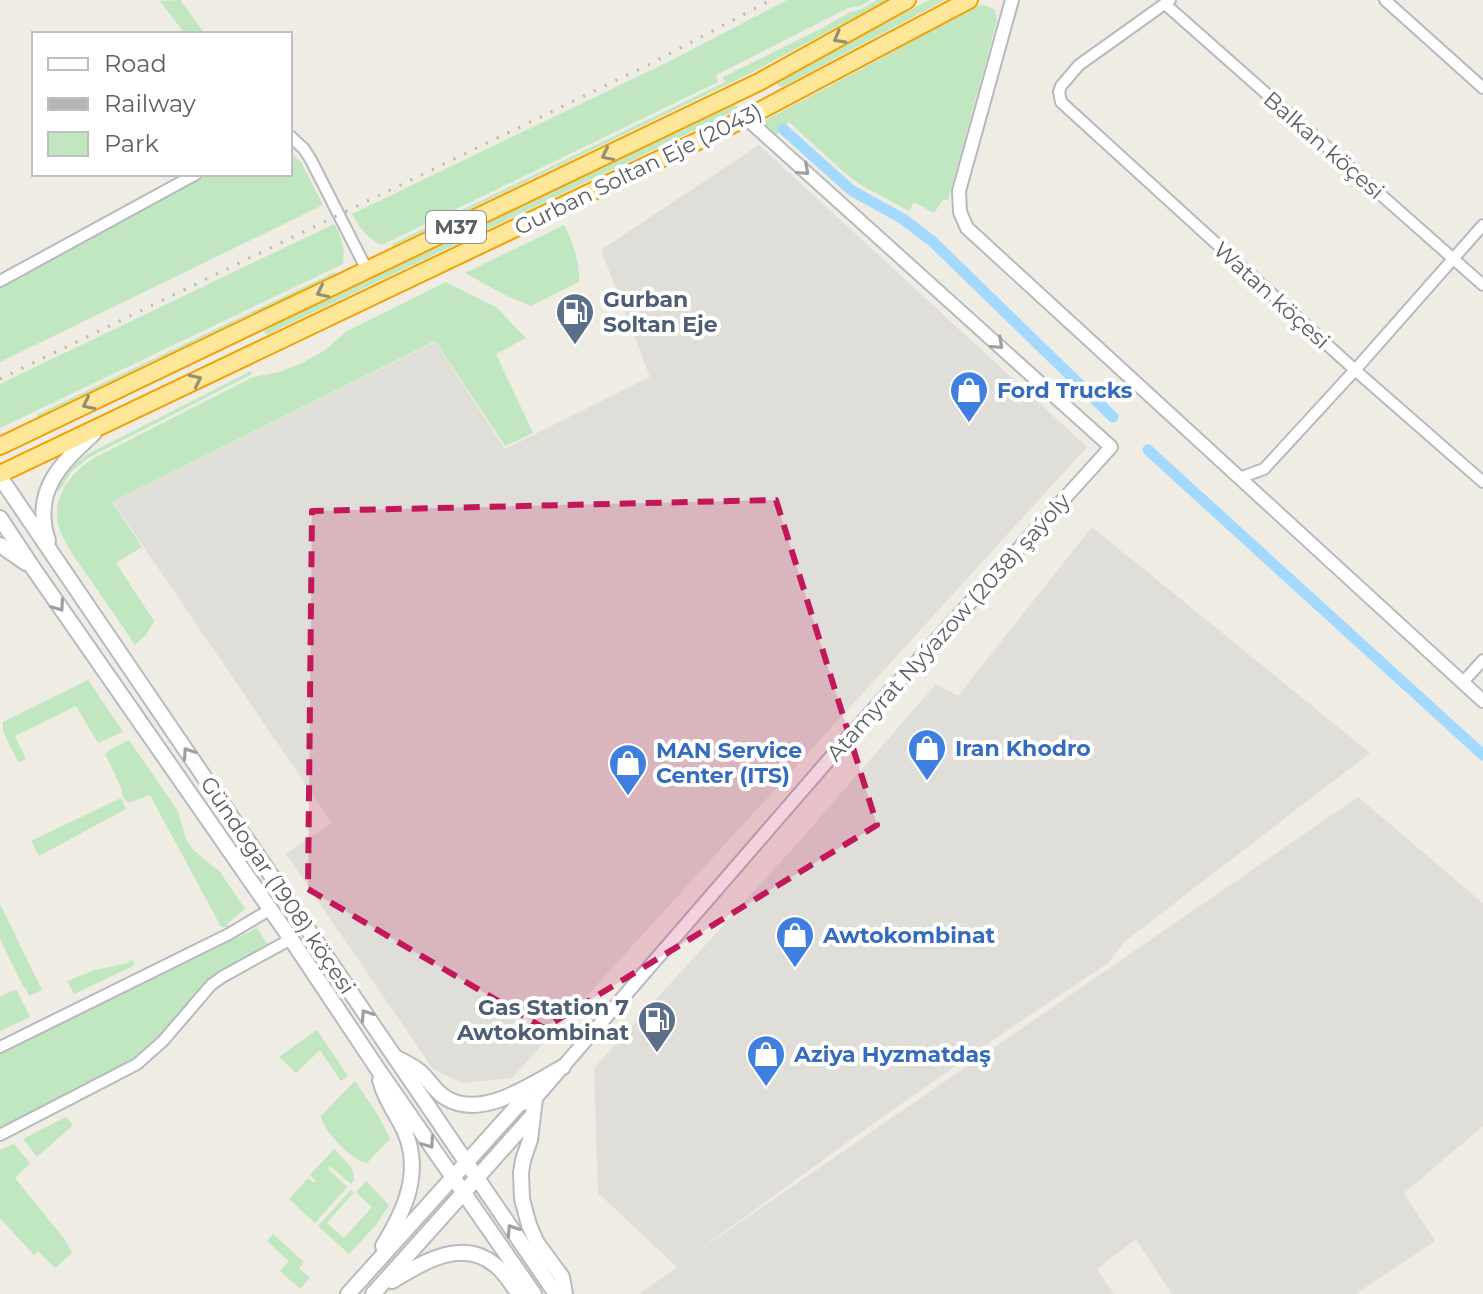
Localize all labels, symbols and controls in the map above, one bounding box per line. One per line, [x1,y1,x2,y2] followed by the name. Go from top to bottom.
[833,28,847,43] one-way arrow
[32,32,292,176] legend
[104,49,167,78] text: Road
[1258,86,1389,205] street label: Balkan köçesi
[104,89,196,118] text: Railway
[510,98,766,241] street label: Gurban Soltan Eje (2043)
[104,129,159,158] text: Park
[600,145,615,161] one-way arrow
[795,161,810,175] one-way arrow
[426,211,486,243] road number: M37
[1208,236,1335,355] street label: Watan köçesi
[316,282,330,298] one-way arrow
[603,286,718,338] place label: Gurban Soltan Eje
[554,291,596,346] fuel station icon: Gurban Soltan Eje
[988,334,1003,349] one-way arrow
[948,369,990,424] shop icon: Ford Trucks
[188,374,203,390] one-way arrow
[997,377,1133,404] place label: Ford Trucks
[81,394,96,410] one-way arrow
[821,488,1076,767] street label: Atamyrat Nyýazow (2038) şaýoly
[49,597,64,611] one-way arrow
[906,727,948,782] shop icon: Iran Khodro
[955,735,1091,762] place label: Iran Khodro
[656,737,802,789] place label: MAN Service Center (ITS)
[607,742,649,797] shop icon: MAN Service Center (ITS)
[183,748,198,762] one-way arrow
[195,771,361,999] street label: Gündogar (1908) köçesi
[774,914,816,969] shop icon: Awtokombinat
[822,922,996,949] place label: Awtokombinat
[456,994,629,1046] place label: Gas Station 7 Awtokombinat
[636,999,678,1054] fuel station icon: Gas Station 7 Awtokombinat
[361,1009,376,1023] one-way arrow
[745,1033,787,1088] shop icon: Aziya Hyzmatdaş
[793,1041,991,1068] place label: Aziya Hyzmatdaş
[419,1134,434,1148] one-way arrow
[507,1224,522,1238] one-way arrow

